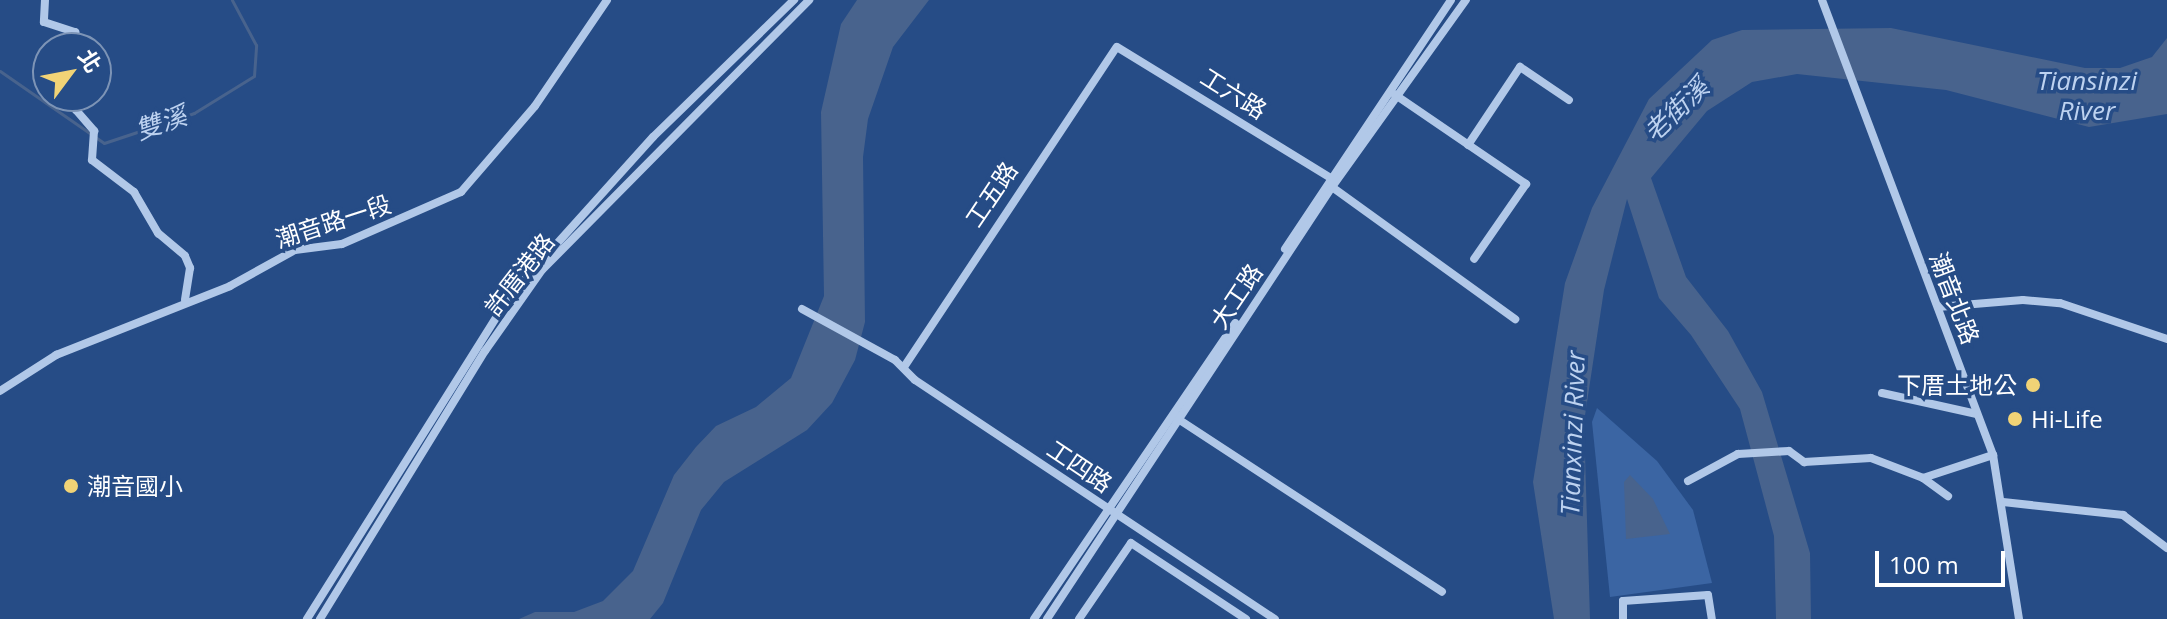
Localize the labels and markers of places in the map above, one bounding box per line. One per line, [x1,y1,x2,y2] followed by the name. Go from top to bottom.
[1897,371,2017,399] place label: 下厝土地公
[2024,376,2042,394] marker: 下厝土地公
[2031,405,2103,433] place label: Hi-Life
[2006,410,2024,428] marker: Hi-Life
[87,472,183,500] place label: 潮音國小
[62,477,80,495] marker: 潮音國小

